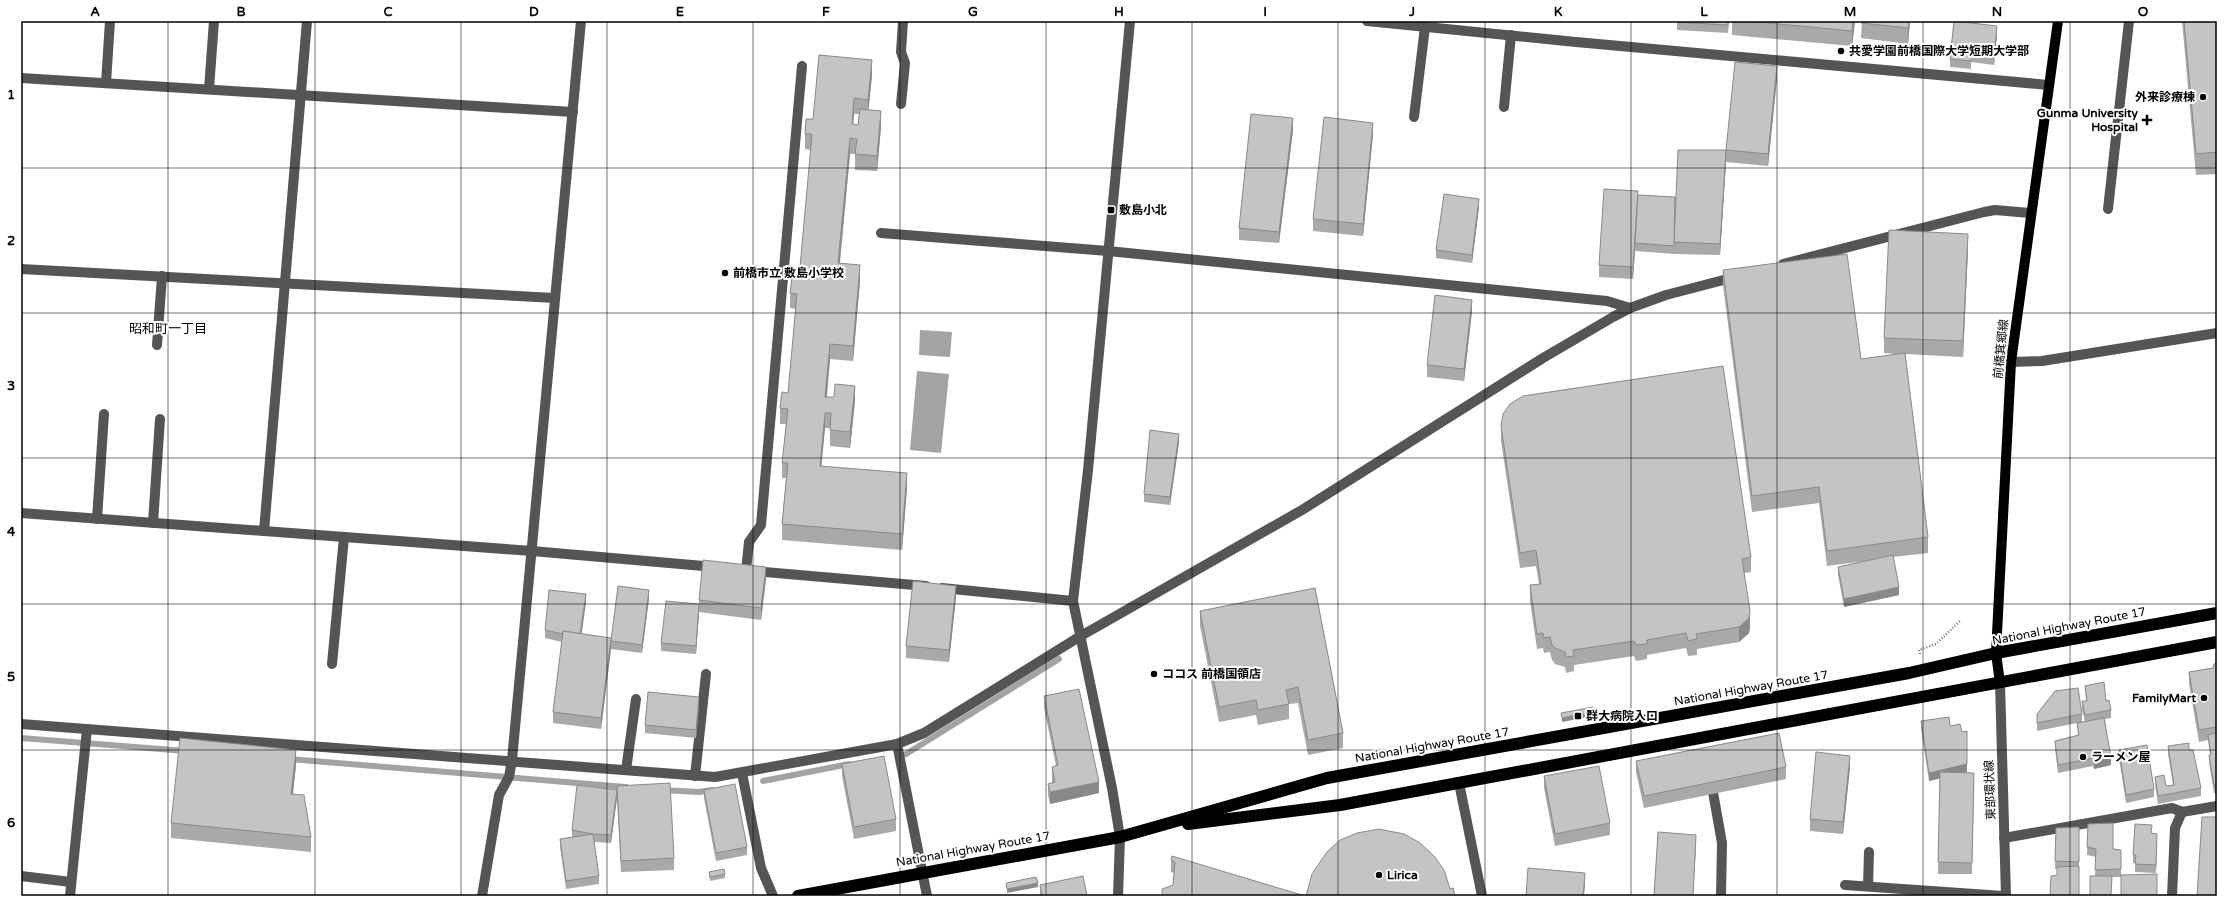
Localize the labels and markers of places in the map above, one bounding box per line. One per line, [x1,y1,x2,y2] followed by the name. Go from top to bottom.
[1849,44,2029,58] place label: 共愛学園前橋国際大学短期大学部
[1836,46,1846,56] marker: 共愛学園前橋国際大学短期大学部
[2135,90,2195,104] place label: 外来診療棟
[2198,92,2208,102] marker: 外来診療棟
[2037,106,2139,135] place label: Gunma University Hospital
[2141,114,2153,126] marker: Gunma University Hospital
[1119,203,1167,217] place label: 敷島小北
[1106,205,1116,215] marker: 敷島小北
[733,266,844,280] place label: 前橋市立 敷島小学校
[720,268,730,278] marker: 前橋市立 敷島小学校
[1162,667,1261,681] place label: ココス 前橋国領店
[1149,669,1159,679] marker: ココス 前橋国領店
[2132,691,2196,706] place label: FamilyMart
[2199,693,2209,703] marker: FamilyMart
[1586,709,1658,723] place label: 群大病院入口
[1573,711,1583,721] marker: 群大病院入口
[2091,750,2151,764] place label: ラーメン屋
[2078,752,2088,762] marker: ラーメン屋
[1387,868,1418,882] place label: Lirica
[1374,870,1384,880] marker: Lirica

